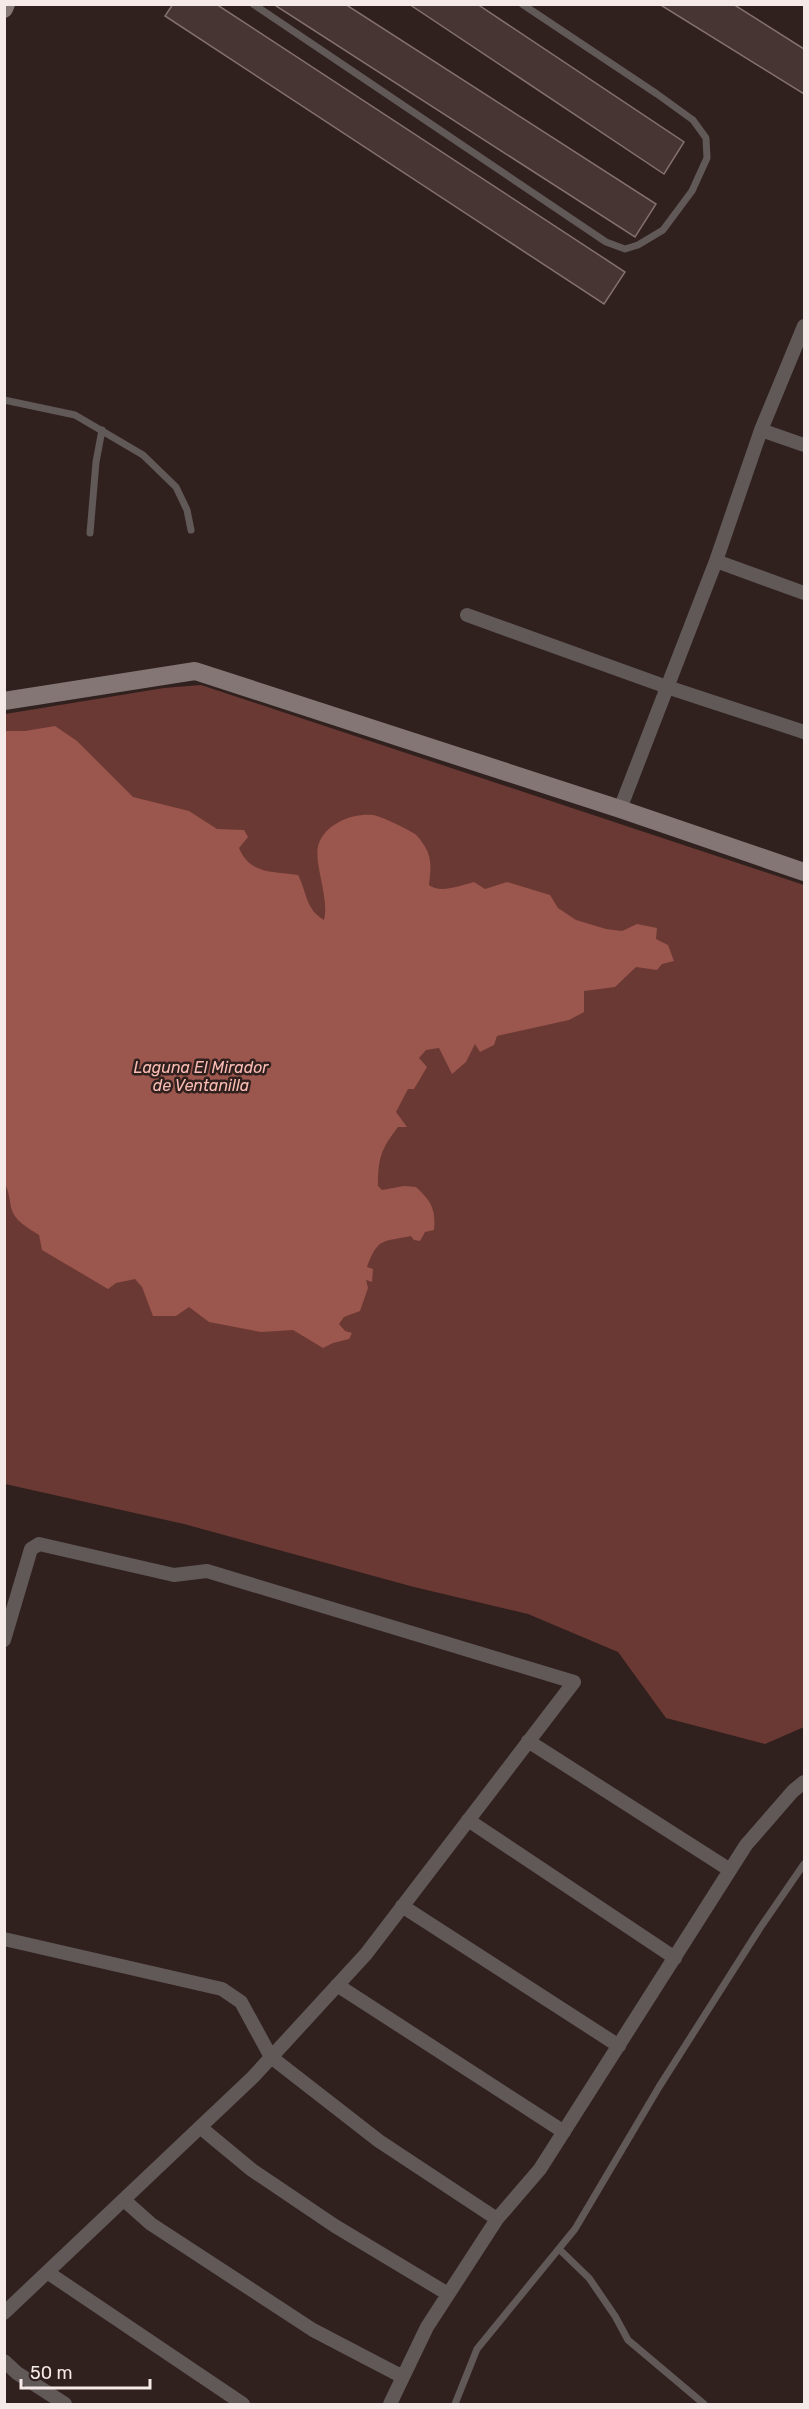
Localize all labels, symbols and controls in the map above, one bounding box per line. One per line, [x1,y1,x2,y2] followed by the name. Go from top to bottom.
[134,1058,269,1095] water label: Laguna El Mirador de Ventanilla
[21,2352,150,2390] scale bar
[30,2362,73,2384] text: 50 m

